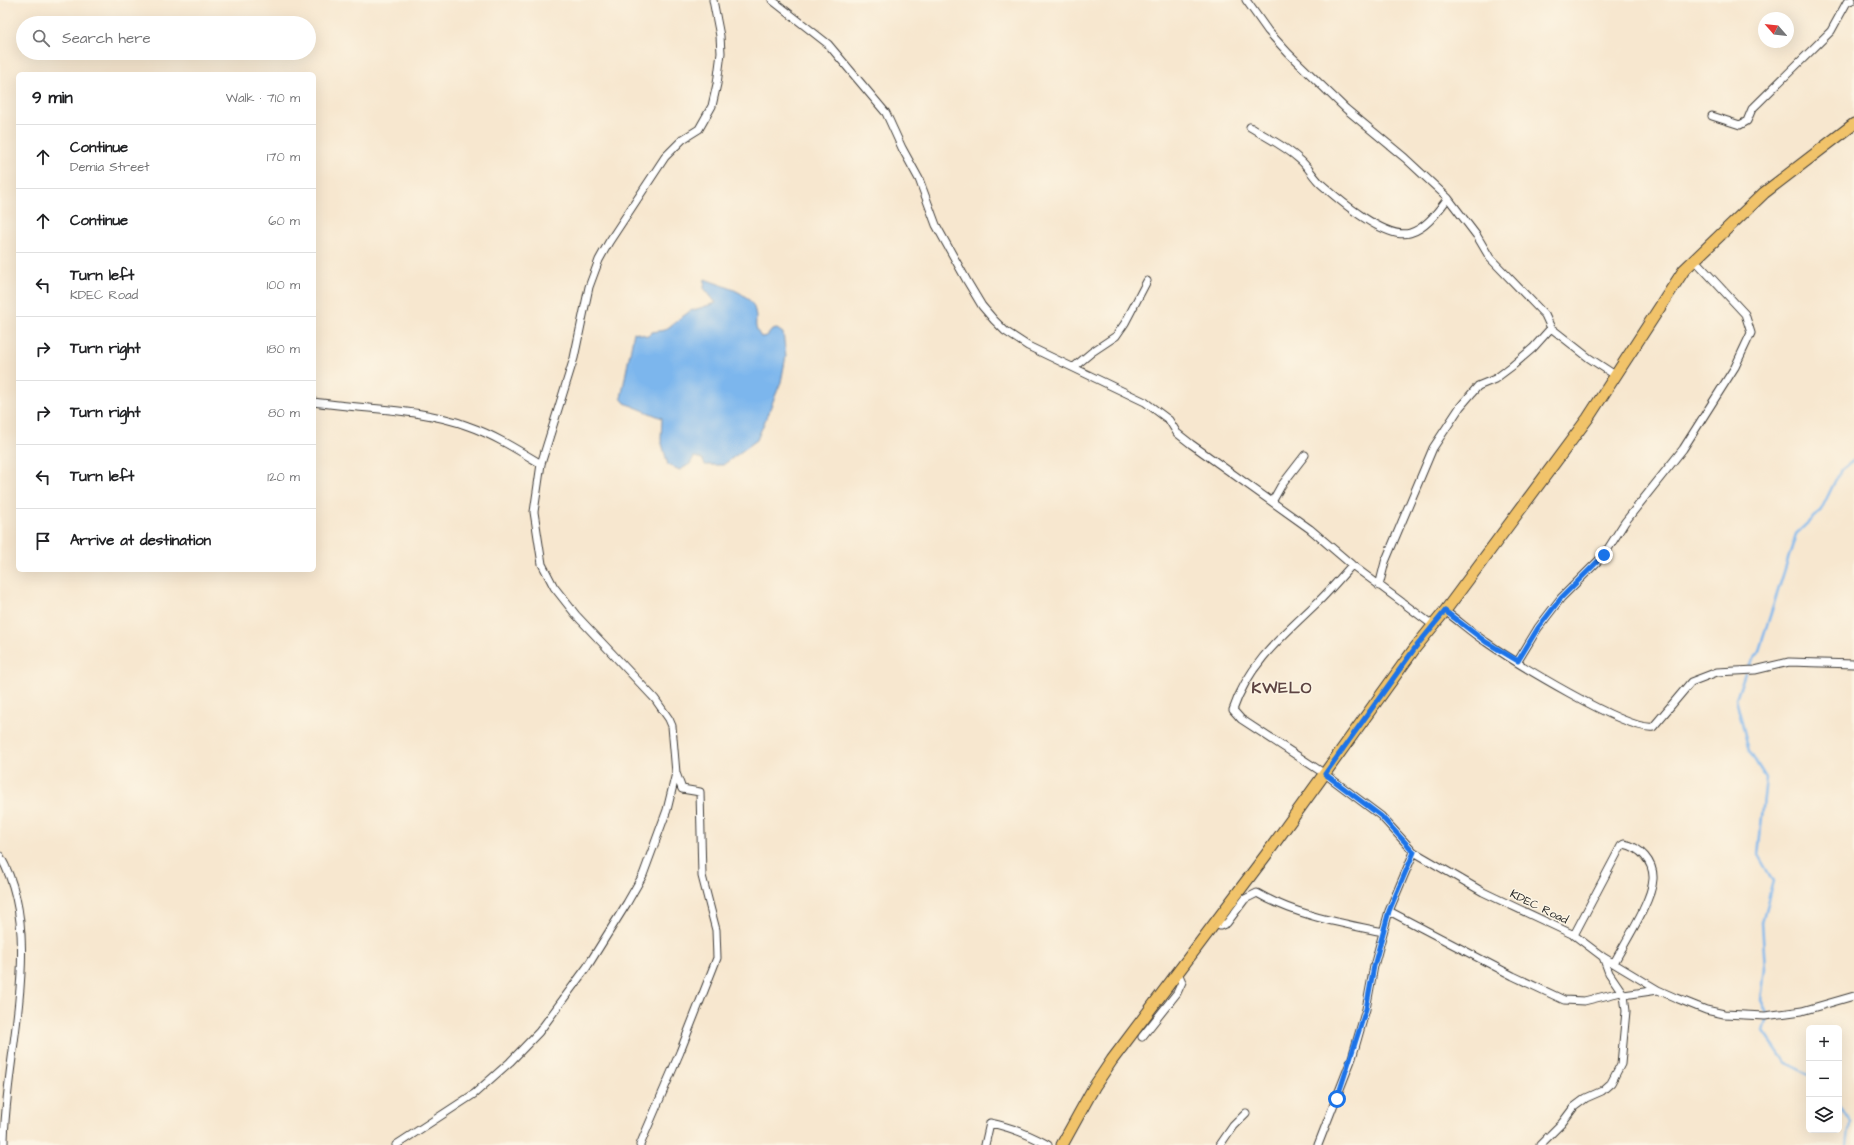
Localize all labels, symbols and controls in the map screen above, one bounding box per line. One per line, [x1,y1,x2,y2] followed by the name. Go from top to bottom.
[1758,12,1794,48] north arrow
[16,16,316,60] search box
[30,27,52,49] icon: search
[62,28,151,49] text: Search here
[32,86,73,110] text: 9 min
[226,89,300,107] text: Walk · 710 m
[70,137,128,158] text: Continue
[32,146,54,168] icon: ahead
[267,148,300,166] text: 170 m
[70,158,149,176] text: Demia Street
[32,210,54,232] icon: ahead
[70,210,128,231] text: Continue
[268,212,300,230] text: 60 m
[70,265,134,286] text: Turn left
[32,274,54,296] icon: left
[267,276,300,294] text: 100 m
[70,286,138,304] text: KDEC Road
[32,338,54,360] icon: right
[70,338,141,359] text: Turn right
[266,340,300,358] text: 180 m
[32,402,54,424] icon: right
[70,402,141,423] text: Turn right
[268,404,300,422] text: 80 m
[32,466,54,488] icon: left
[70,466,134,487] text: Turn left
[267,468,300,486] text: 120 m
[32,530,54,552] icon: arrive
[70,530,211,551] text: Arrive at destination
[1595,546,1613,564] route end
[1252,677,1313,699] district label: KWELO
[1507,886,1571,928] street label: KDEC Road
[1806,1025,1842,1133] map controls
[1806,1025,1842,1061] button: +
[1806,1061,1842,1097] button: −
[1328,1090,1346,1108] route start
[1806,1097,1842,1133] button: layers

